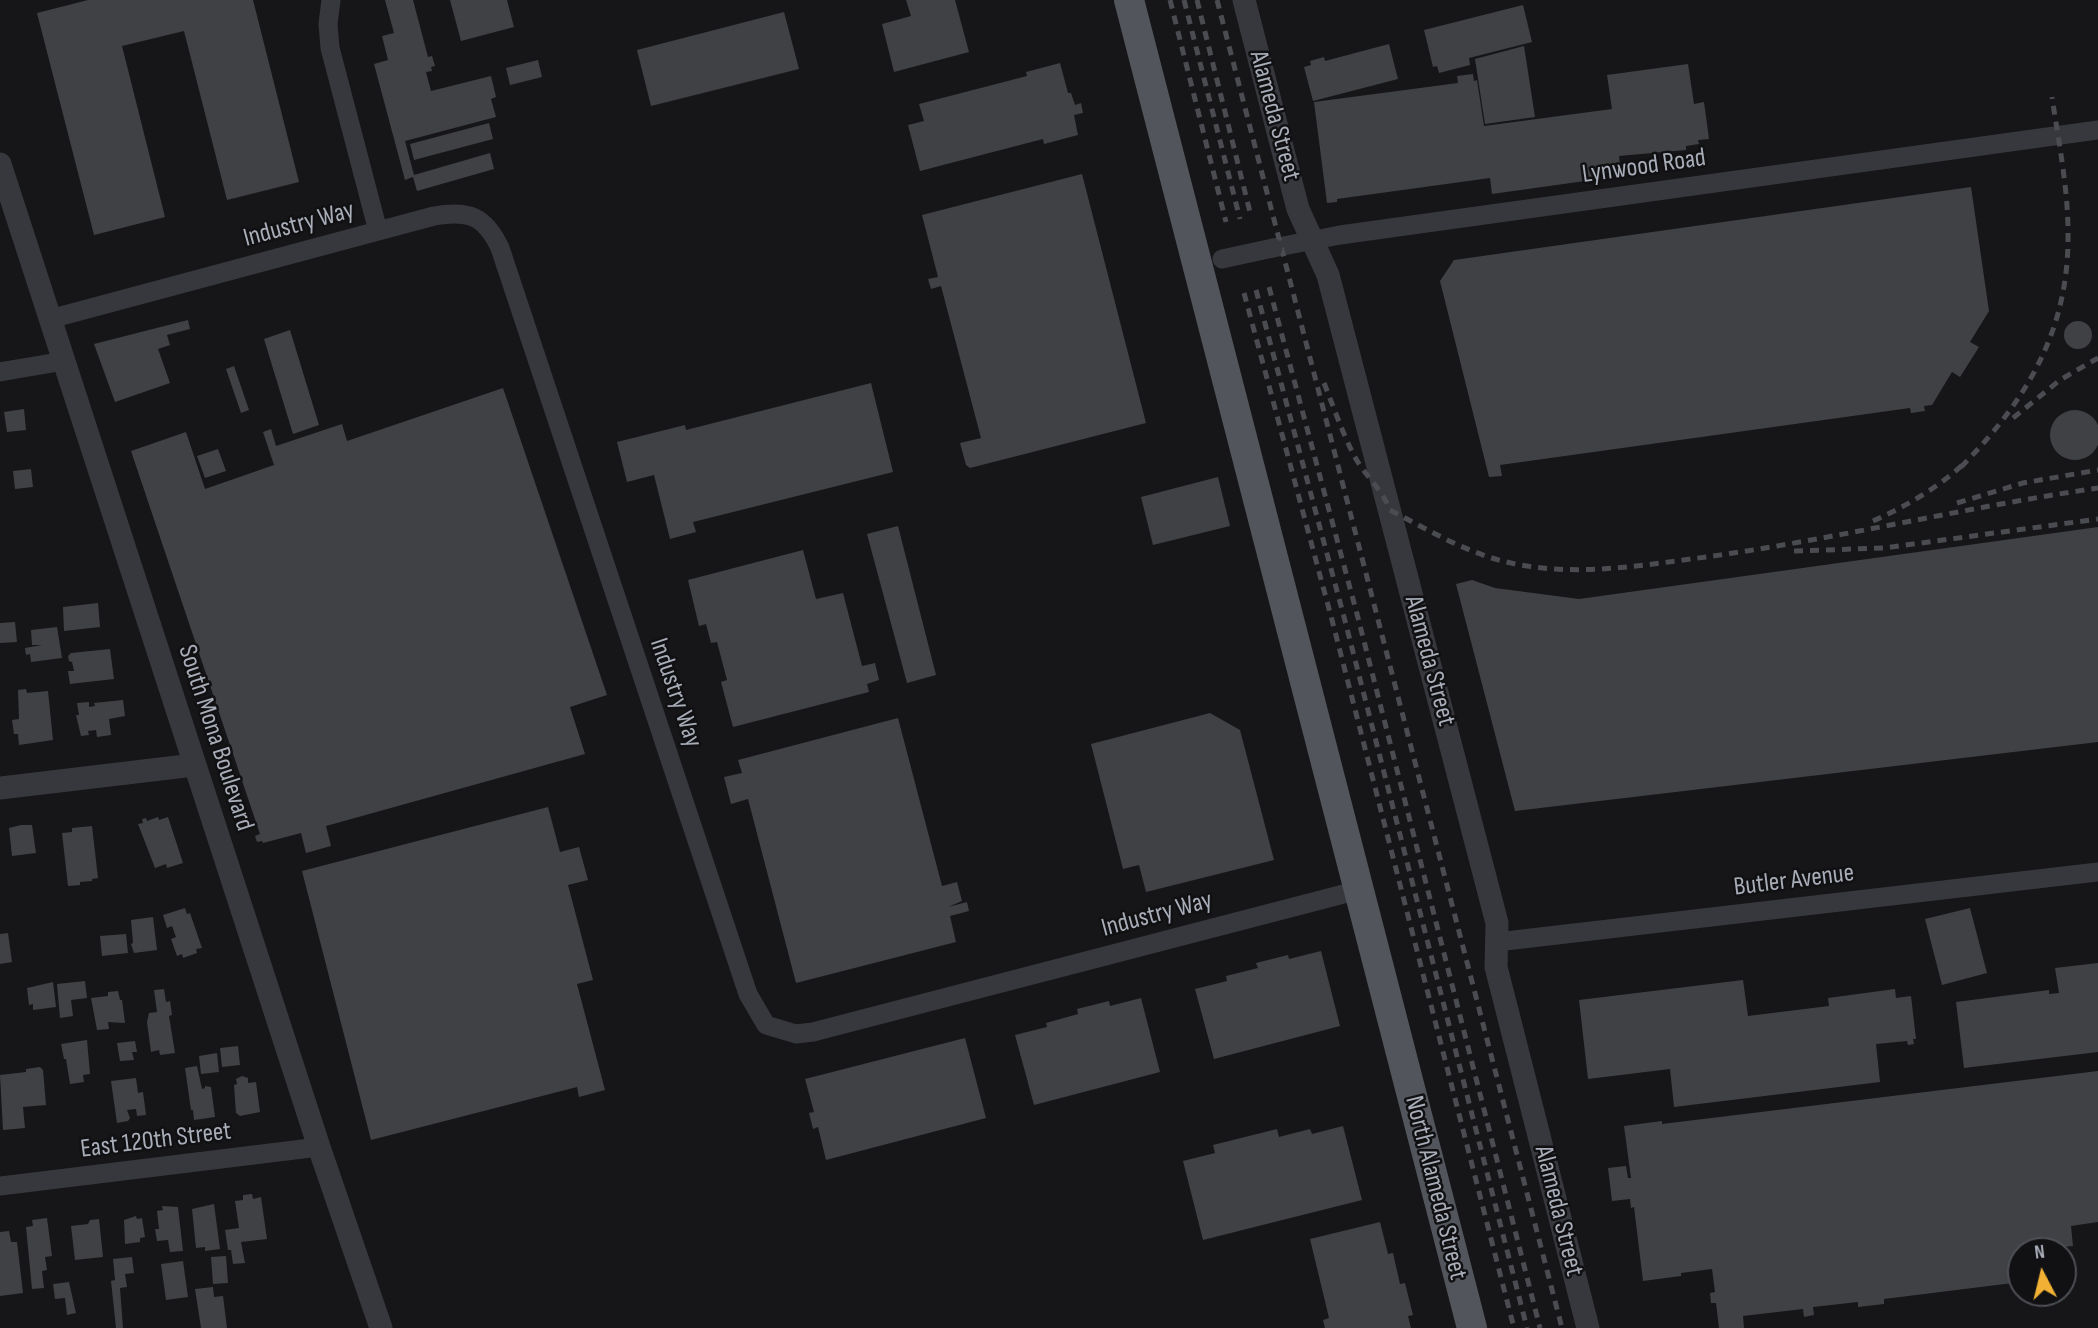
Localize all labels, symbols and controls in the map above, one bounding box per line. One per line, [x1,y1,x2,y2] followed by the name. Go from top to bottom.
[1242,48,1306,184] street label: Alameda Street
[1580,143,1708,191] street label: Lynwood Road
[240,195,358,255] street label: Industry Way
[1397,593,1461,729] street label: Alameda Street
[642,634,708,752] street label: Industry Way
[170,641,260,835] street label: South Mona Boulevard
[1732,858,1856,904] street label: Butler Avenue
[1098,885,1216,945] street label: Industry Way
[1397,1093,1473,1283] street label: North Alameda Street
[79,1116,233,1166] street label: East 120th Street
[1527,1143,1589,1279] street label: Alameda Street
[2007,1237,2077,1307] north arrow
[2033,1241,2046,1265] text: N

